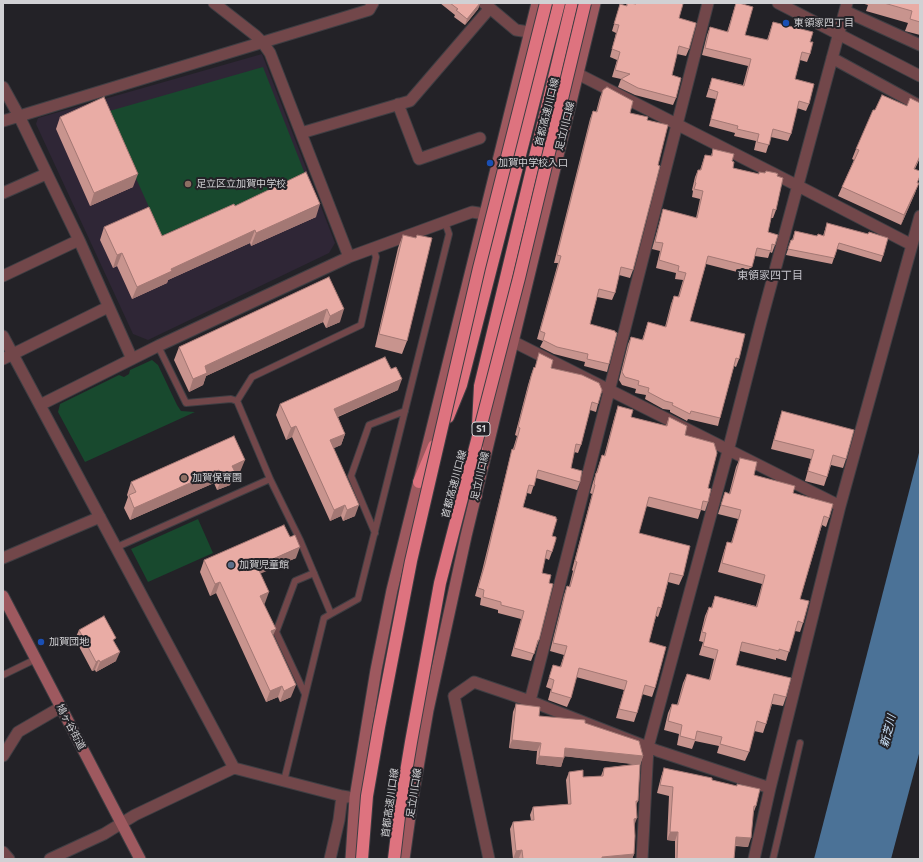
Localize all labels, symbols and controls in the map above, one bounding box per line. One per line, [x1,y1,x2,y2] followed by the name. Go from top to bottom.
[794,17,854,29] place label: 東領家四丁目
[781,18,791,28] marker: 東領家四丁目
[533,77,561,147] street label: 首都高速川口線
[553,100,577,152] street label: 足立川口線
[498,157,568,169] place label: 加賀中学校入口
[485,158,495,168] marker: 加賀中学校入口
[196,178,286,190] place label: 足立区立加賀中学校
[183,179,193,189] marker: 足立区立加賀中学校
[737,268,803,282] district label: 東領家四丁目
[472,422,490,436] road number: S1
[439,449,469,519] street label: 首都高速川口線
[469,450,491,502] street label: 足立川口線
[192,472,242,484] place label: 加賀保育園
[179,473,189,483] marker: 加賀保育園
[239,559,289,571] place label: 加賀児童館
[226,560,236,570] marker: 加賀児童館
[49,636,89,648] place label: 加賀団地
[36,637,46,647] marker: 加賀団地
[54,702,88,752] street label: 鳩ヶ谷街道
[878,713,898,749] water label: 新芝川
[404,767,424,819] street label: 足立川口線
[379,768,401,838] street label: 首都高速川口線

